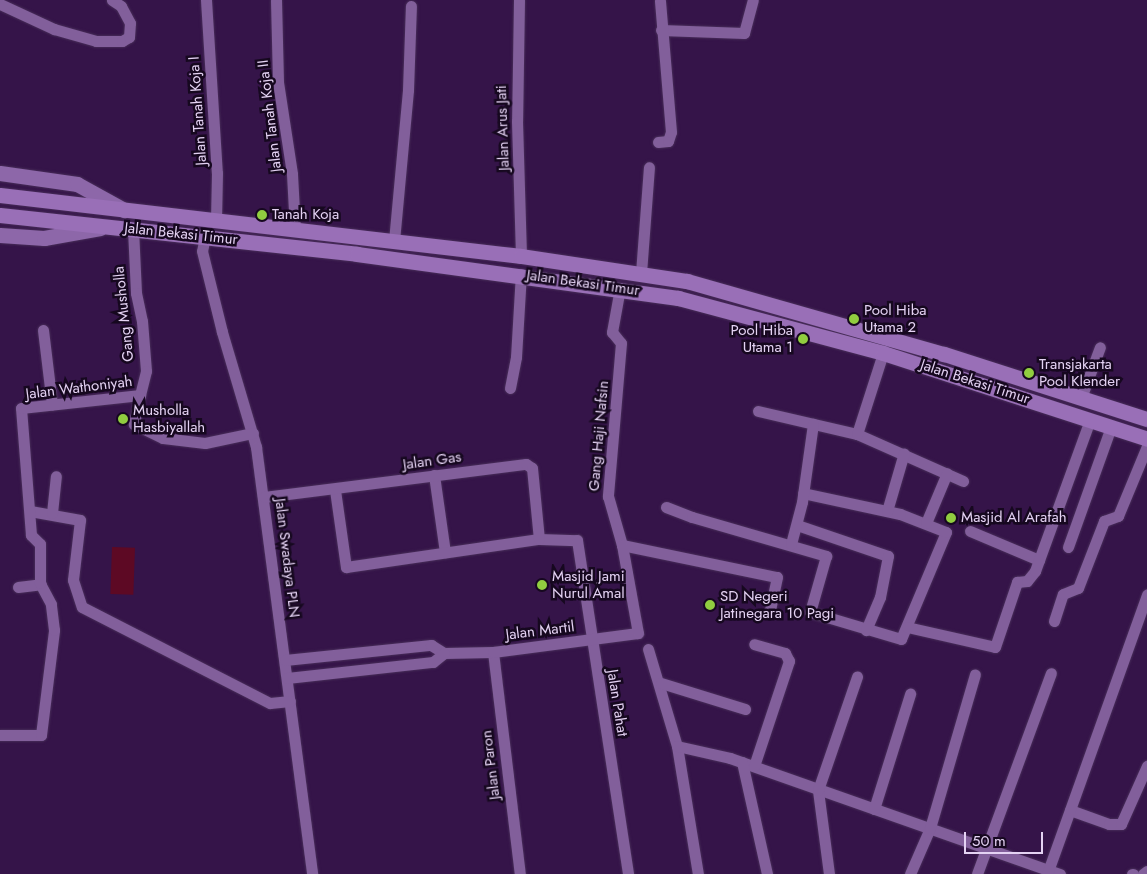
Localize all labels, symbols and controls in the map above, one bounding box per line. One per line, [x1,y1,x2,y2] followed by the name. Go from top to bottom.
[185,56,211,166] street label: Jalan Tanah Koja I
[254,59,286,173] street label: Jalan Tanah Koja II
[493,85,513,171] street label: Jalan Arus Jati
[272,206,339,224] place label: Tanah Koja
[256,209,268,221] marker: Tanah Koja
[123,219,239,249] street label: Jalan Bekasi Timur
[110,265,138,363] street label: Gang Musholla
[525,266,641,300] street label: Jalan Bekasi Timur
[864,301,926,336] place label: Pool Hiba Utama 2
[848,313,860,325] marker: Pool Hiba Utama 2
[731,321,793,356] place label: Pool Hiba Utama 1
[797,333,809,345] marker: Pool Hiba Utama 1
[1039,355,1120,390] place label: Transjakarta Pool Klender
[918,356,1032,408] street label: Jalan Bekasi Timur
[1023,367,1035,379] marker: Transjakarta Pool Klender
[25,373,133,403] street label: Jalan Wathoniyah
[585,380,613,492] street label: Gang Haji Nafsin
[133,401,205,436] place label: Musholla Hasbiyallah
[117,413,129,425] marker: Musholla Hasbiyallah
[402,448,462,474] street label: Jalan Gas
[271,497,303,619] street label: Jalan Swadaya PLN
[961,509,1067,527] place label: Masjid Al Arafah
[945,512,957,524] marker: Masjid Al Arafah
[552,567,625,602] place label: Masjid Jami Nurul Amal
[536,579,548,591] marker: Masjid Jami Nurul Amal
[720,587,834,622] place label: SD Negeri Jatinegara 10 Pagi
[704,599,716,611] marker: SD Negeri Jatinegara 10 Pagi
[505,618,575,644] street label: Jalan Martil
[603,668,631,738] street label: Jalan Pahat
[478,729,504,801] street label: Jalan Paron
[967,822,1046,854] scale bar
[972,830,1006,852] text: 50 m

